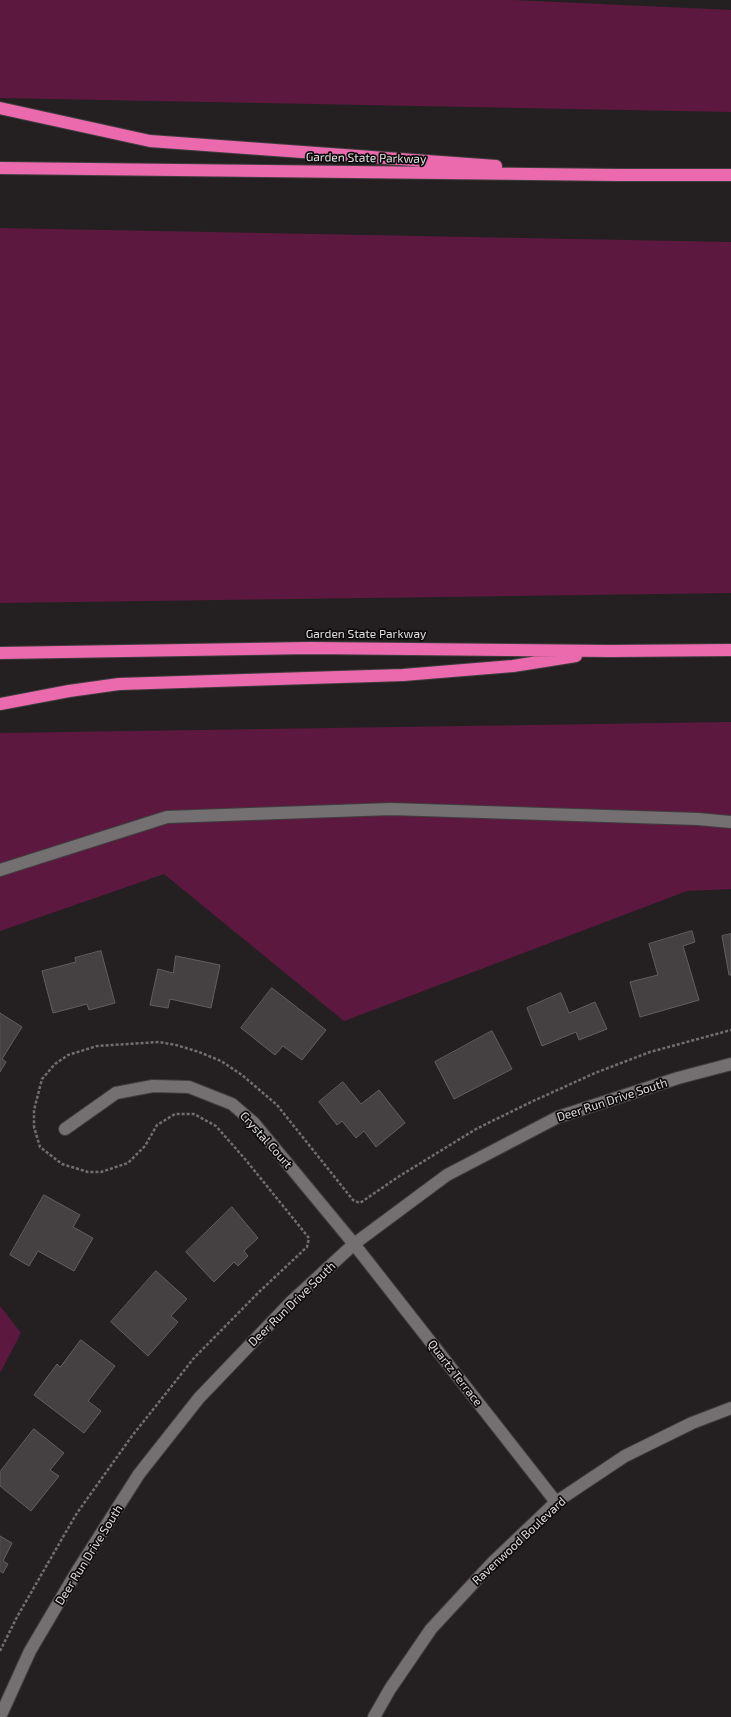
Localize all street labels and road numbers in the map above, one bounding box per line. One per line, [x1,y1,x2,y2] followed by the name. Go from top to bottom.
[306,150,426,166] street label: Garden State Parkway
[306,627,426,641] street label: Garden State Parkway
[555,1075,669,1125] street label: Deer Run Drive South
[237,1109,295,1171] street label: Crystal Court
[246,1259,338,1349] street label: Deer Run Drive South
[425,1337,485,1409] street label: Quartz Terrace
[469,1494,569,1588] street label: Ravenwood Boulevard
[52,1502,126,1608] street label: Deer Run Drive South

